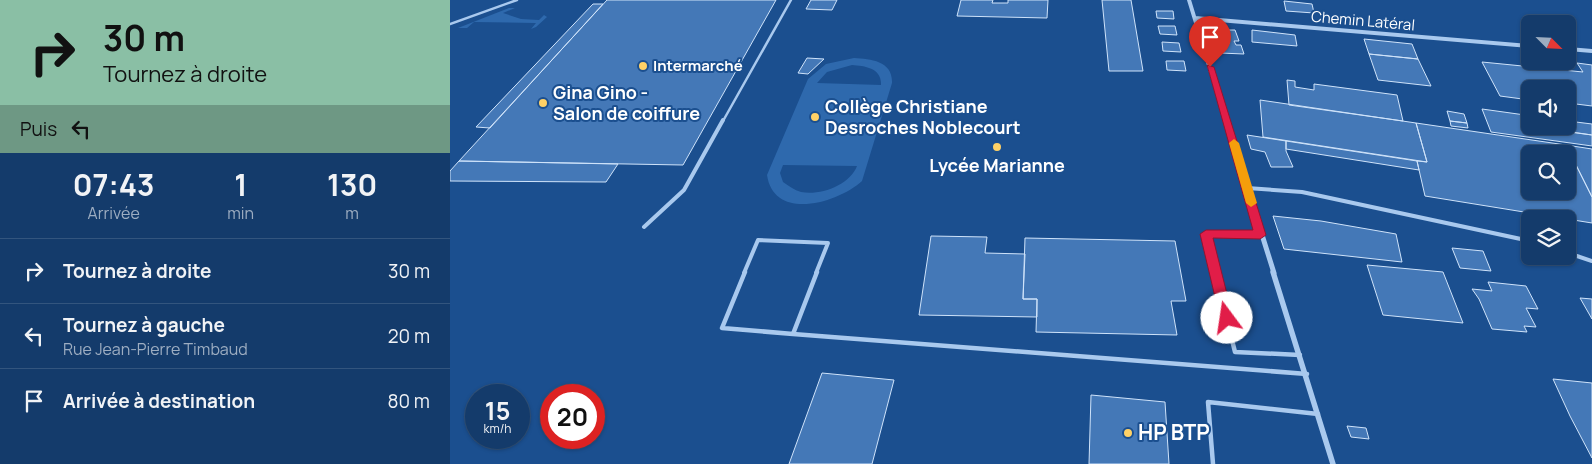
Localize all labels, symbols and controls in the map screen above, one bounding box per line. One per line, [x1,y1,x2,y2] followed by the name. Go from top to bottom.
[1310,6,1416,35] street label: Chemin Latéral
[103,14,185,62] text: 30 m
[1521,15,1576,70] north arrow
[1521,15,1576,265] map controls
[1189,16,1231,67] pin
[20,20,85,85] icon: right
[1196,23,1224,51] icon: arrive
[653,55,743,76] place label: Intermarché
[103,59,267,89] text: Tournez à droite
[637,60,649,72] marker: Intermarché
[553,80,700,125] place label: Gina Gino - Salon de coiffure
[1521,80,1576,135] button: sound
[825,94,1021,139] place label: Collège Christiane Desroches Noblecourt
[537,97,549,109] marker: Gina Gino - Salon de coiffure
[809,111,821,123] marker: Collège Christiane Desroches Noblecourt
[67,115,95,143] icon: left
[20,116,57,142] text: Puis
[991,141,1003,153] marker: Lycée Marianne
[1521,145,1576,200] button: search
[929,153,1065,177] place label: Lycée Marianne
[73,164,155,205] text: 07:43
[234,164,247,205] text: 1
[327,164,377,205] text: 130
[88,202,140,224] text: Arrivée
[227,202,254,224] text: min
[345,202,359,224] text: m
[1521,210,1576,265] button: layers
[20,257,48,285] icon: right
[63,258,211,284] text: Tournez à droite
[388,258,430,284] text: 30 m
[1200,291,1252,343] position arrow
[63,312,225,338] text: Tournez à gauche
[20,322,48,350] icon: left
[388,323,430,349] text: 20 m
[63,338,248,360] text: Rue Jean-Pierre Timbaud
[540,384,605,449] speed limit sign: 20
[20,387,48,415] icon: arrive
[63,388,255,414] text: Arrivée à destination
[387,388,430,414] text: 80 m
[485,393,510,428] text: 15
[1138,418,1210,446] place label: HP BTP
[484,420,511,437] text: km/h
[1122,427,1134,439] marker: HP BTP

